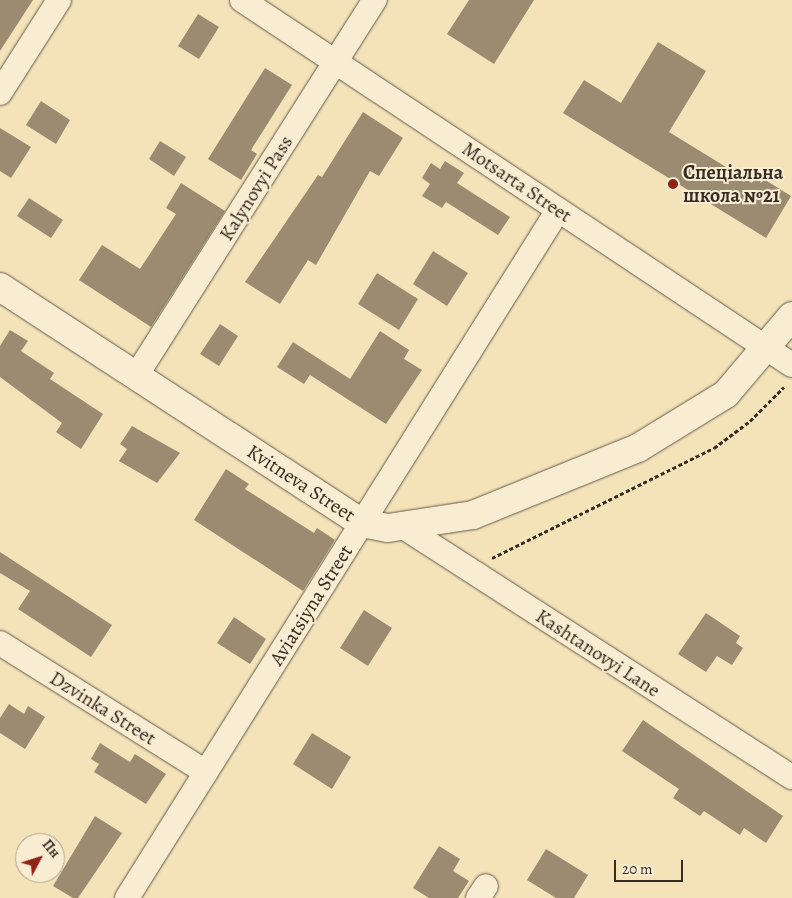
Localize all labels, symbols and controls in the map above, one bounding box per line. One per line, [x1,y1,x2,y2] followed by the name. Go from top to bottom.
[214,131,298,245] street label: Kalynovyi Pass
[458,136,576,228] street label: Motsarta Street
[683,160,783,207] place label: Спеціальна школа №21
[667,178,679,190] marker: Спеціальна школа №21
[242,439,360,527] street label: Kvitneva Street
[264,540,358,670] street label: Aviatsiyna Street
[531,604,665,702] street label: Kashtanovyi Lane
[45,666,161,750] street label: Dzvinka Street
[15,833,65,883] north arrow
[38,836,64,862] text: Пн
[617,850,686,882] scale bar
[622,859,653,879] text: 20 m

